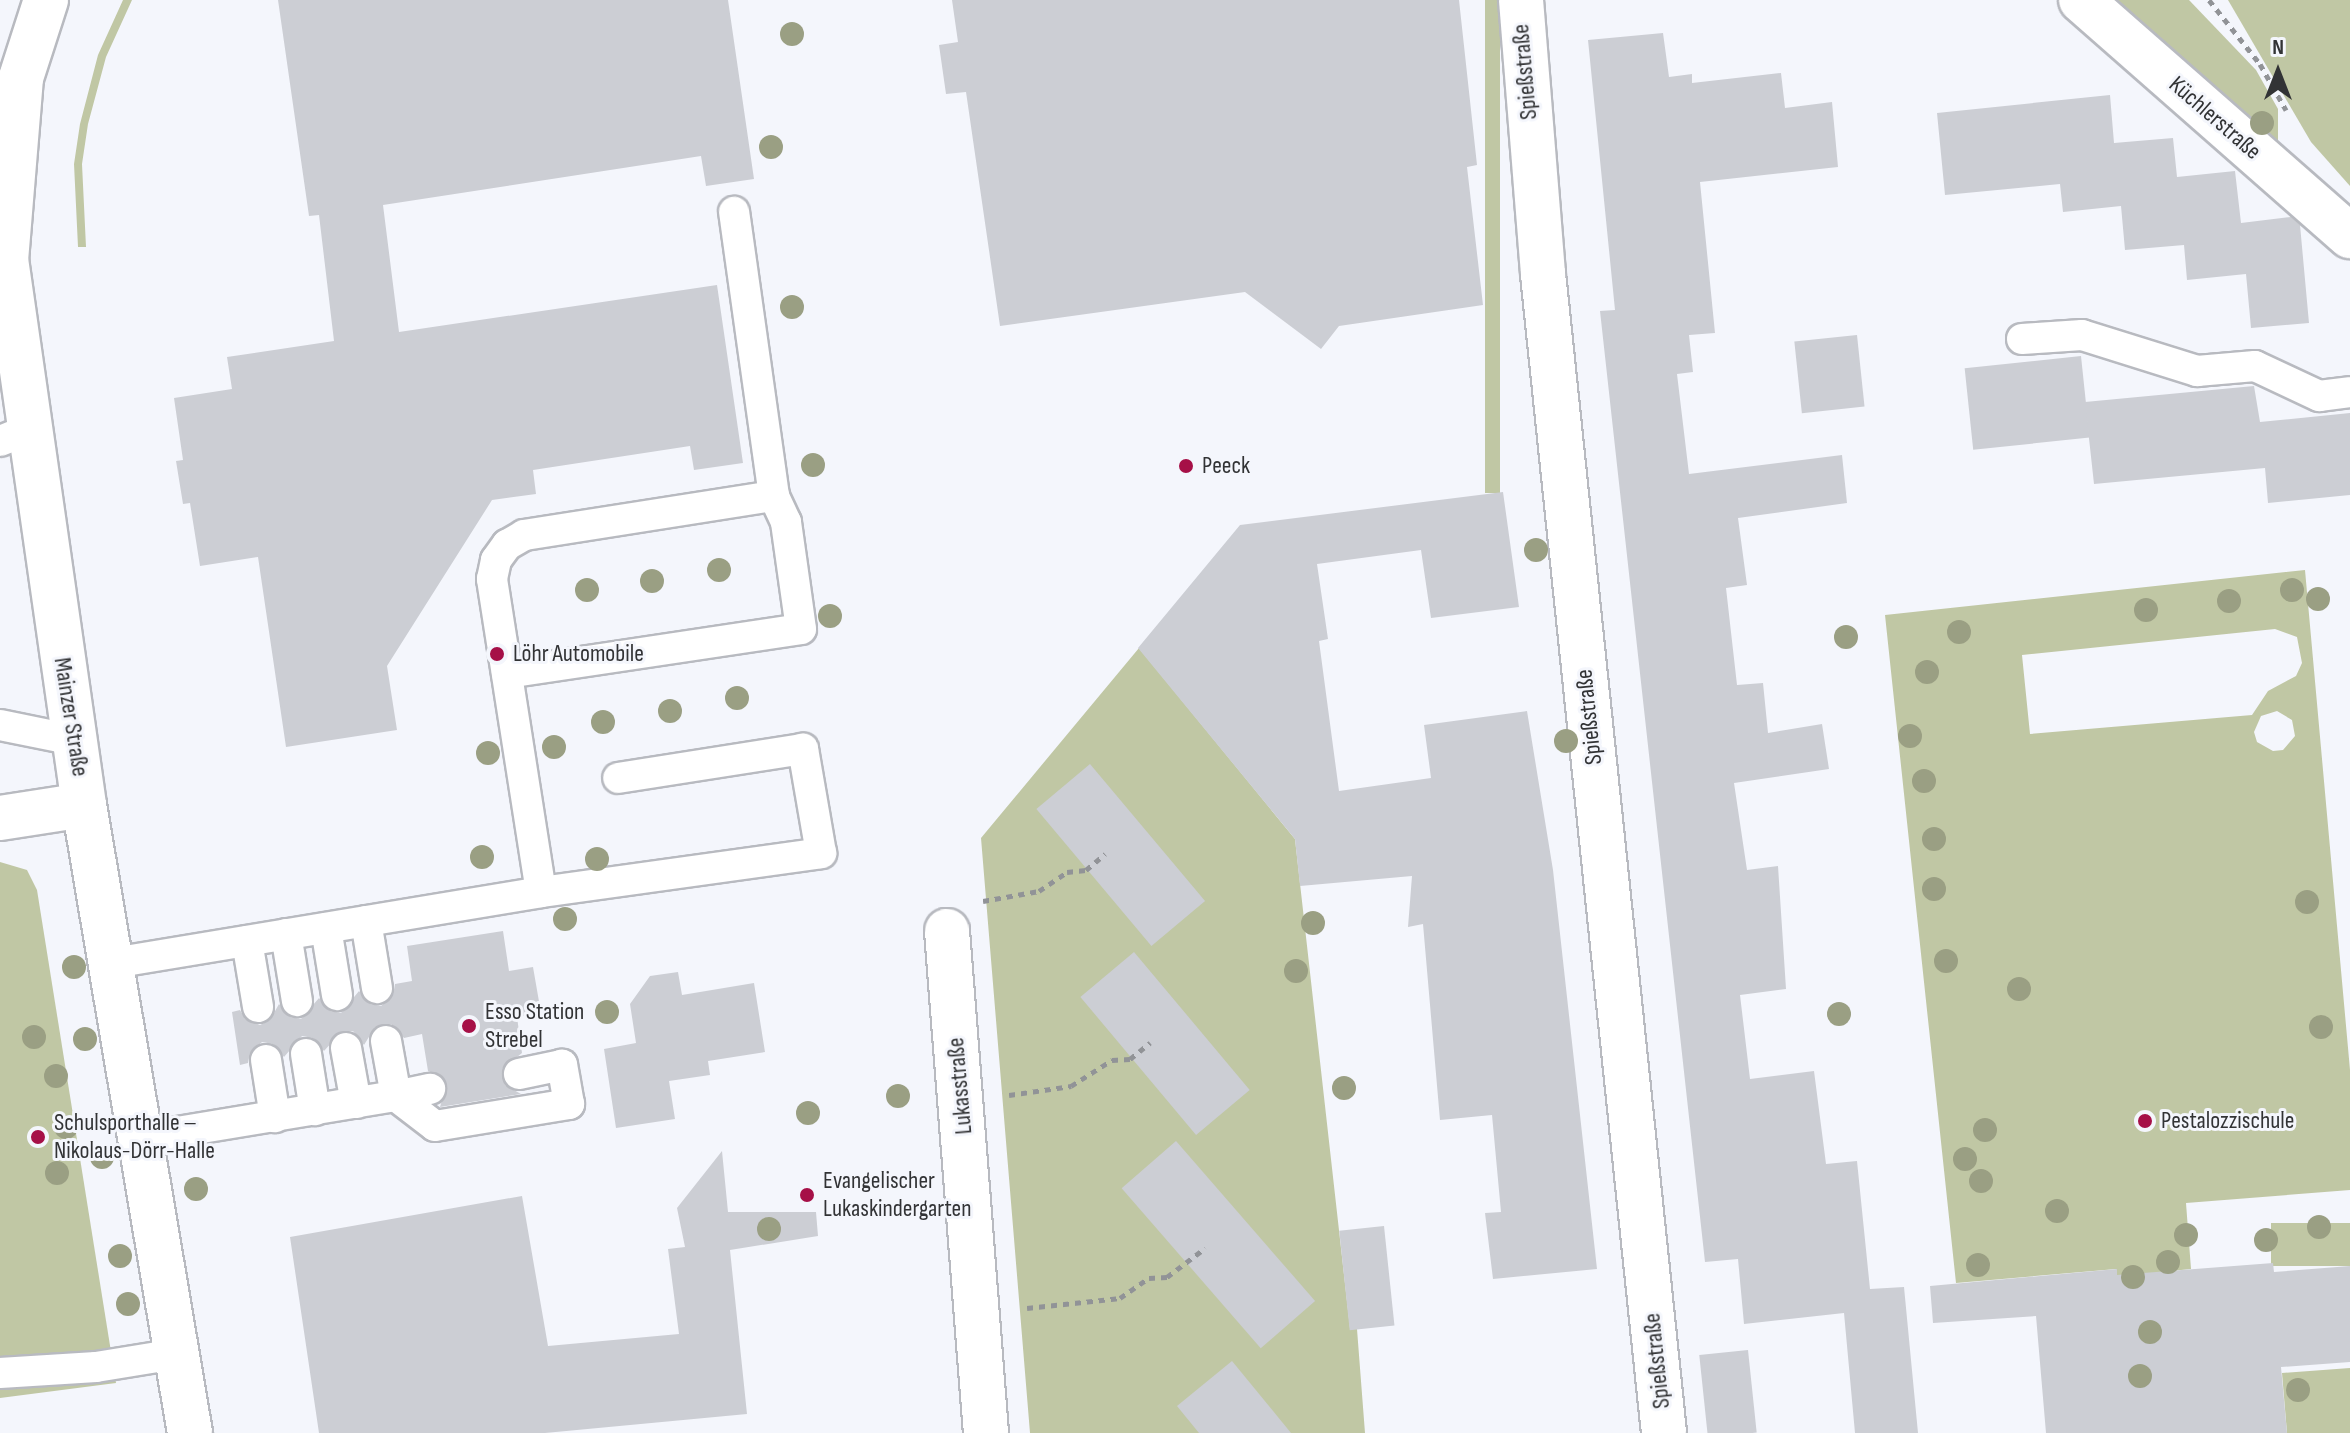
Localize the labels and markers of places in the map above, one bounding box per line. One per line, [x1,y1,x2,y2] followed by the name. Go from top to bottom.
[1202,452,1250,480] place label: Peeck
[1177,457,1195,475] marker: Peeck
[513,640,644,668] place label: Löhr Automobile
[488,645,506,663] marker: Löhr Automobile
[485,998,584,1054] place label: Esso Station Strebel
[460,1017,478,1035] marker: Esso Station Strebel
[2161,1107,2294,1135] place label: Pestalozzischule
[54,1109,215,1165] place label: Schulsporthalle – Nikolaus-Dörr-Halle
[2136,1112,2154,1130] marker: Pestalozzischule
[29,1128,47,1146] marker: Schulsporthalle – Nikolaus-Dörr-Halle
[823,1167,971,1223] place label: Evangelischer Lukaskindergarten
[798,1186,816,1204] marker: Evangelischer Lukaskindergarten

